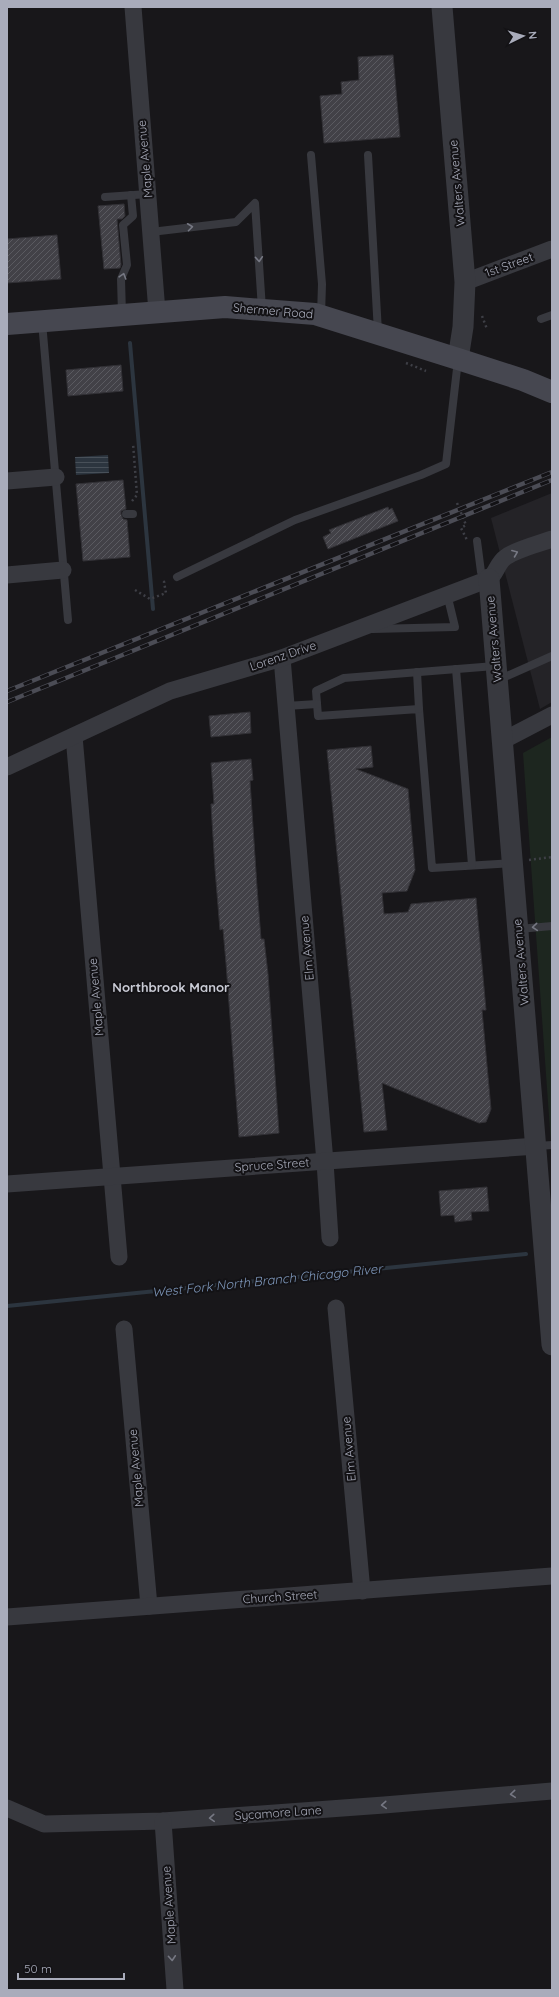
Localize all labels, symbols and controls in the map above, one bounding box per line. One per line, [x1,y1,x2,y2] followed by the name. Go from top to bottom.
[503,16,543,56] north arrow
[526,30,540,40] text: N
[134,119,155,199] street label: Maple Avenue
[445,139,468,227] street label: Walters Avenue
[187,223,193,232] one-way arrow
[483,249,535,280] street label: 1st Street
[254,256,263,262] one-way arrow
[118,273,127,280] one-way arrow
[232,300,314,321] street label: Shermer Road
[512,550,519,558] one-way arrow
[482,595,505,683] street label: Walters Avenue
[247,637,318,674] street label: Lorenz Drive
[296,915,317,981] street label: Elm Avenue
[509,918,532,1006] street label: Walters Avenue
[532,923,538,932] one-way arrow
[85,957,106,1037] street label: Maple Avenue
[112,979,230,995] district label: Northbrook Manor
[234,1154,310,1175] street label: Spruce Street
[151,1260,385,1300] water label: West Fork North Branch Chicago River
[338,1416,359,1482] street label: Elm Avenue
[125,1428,146,1508] street label: Maple Avenue
[242,1586,318,1607] street label: Church Street
[510,1790,516,1799] one-way arrow
[381,1801,387,1810] one-way arrow
[234,1802,322,1823] street label: Sycamore Lane
[209,1813,215,1822] one-way arrow
[158,1865,179,1945] street label: Maple Avenue
[18,1955,124,1981] scale bar
[168,1955,177,1961] one-way arrow
[24,1961,52,1976] text: 50 m

